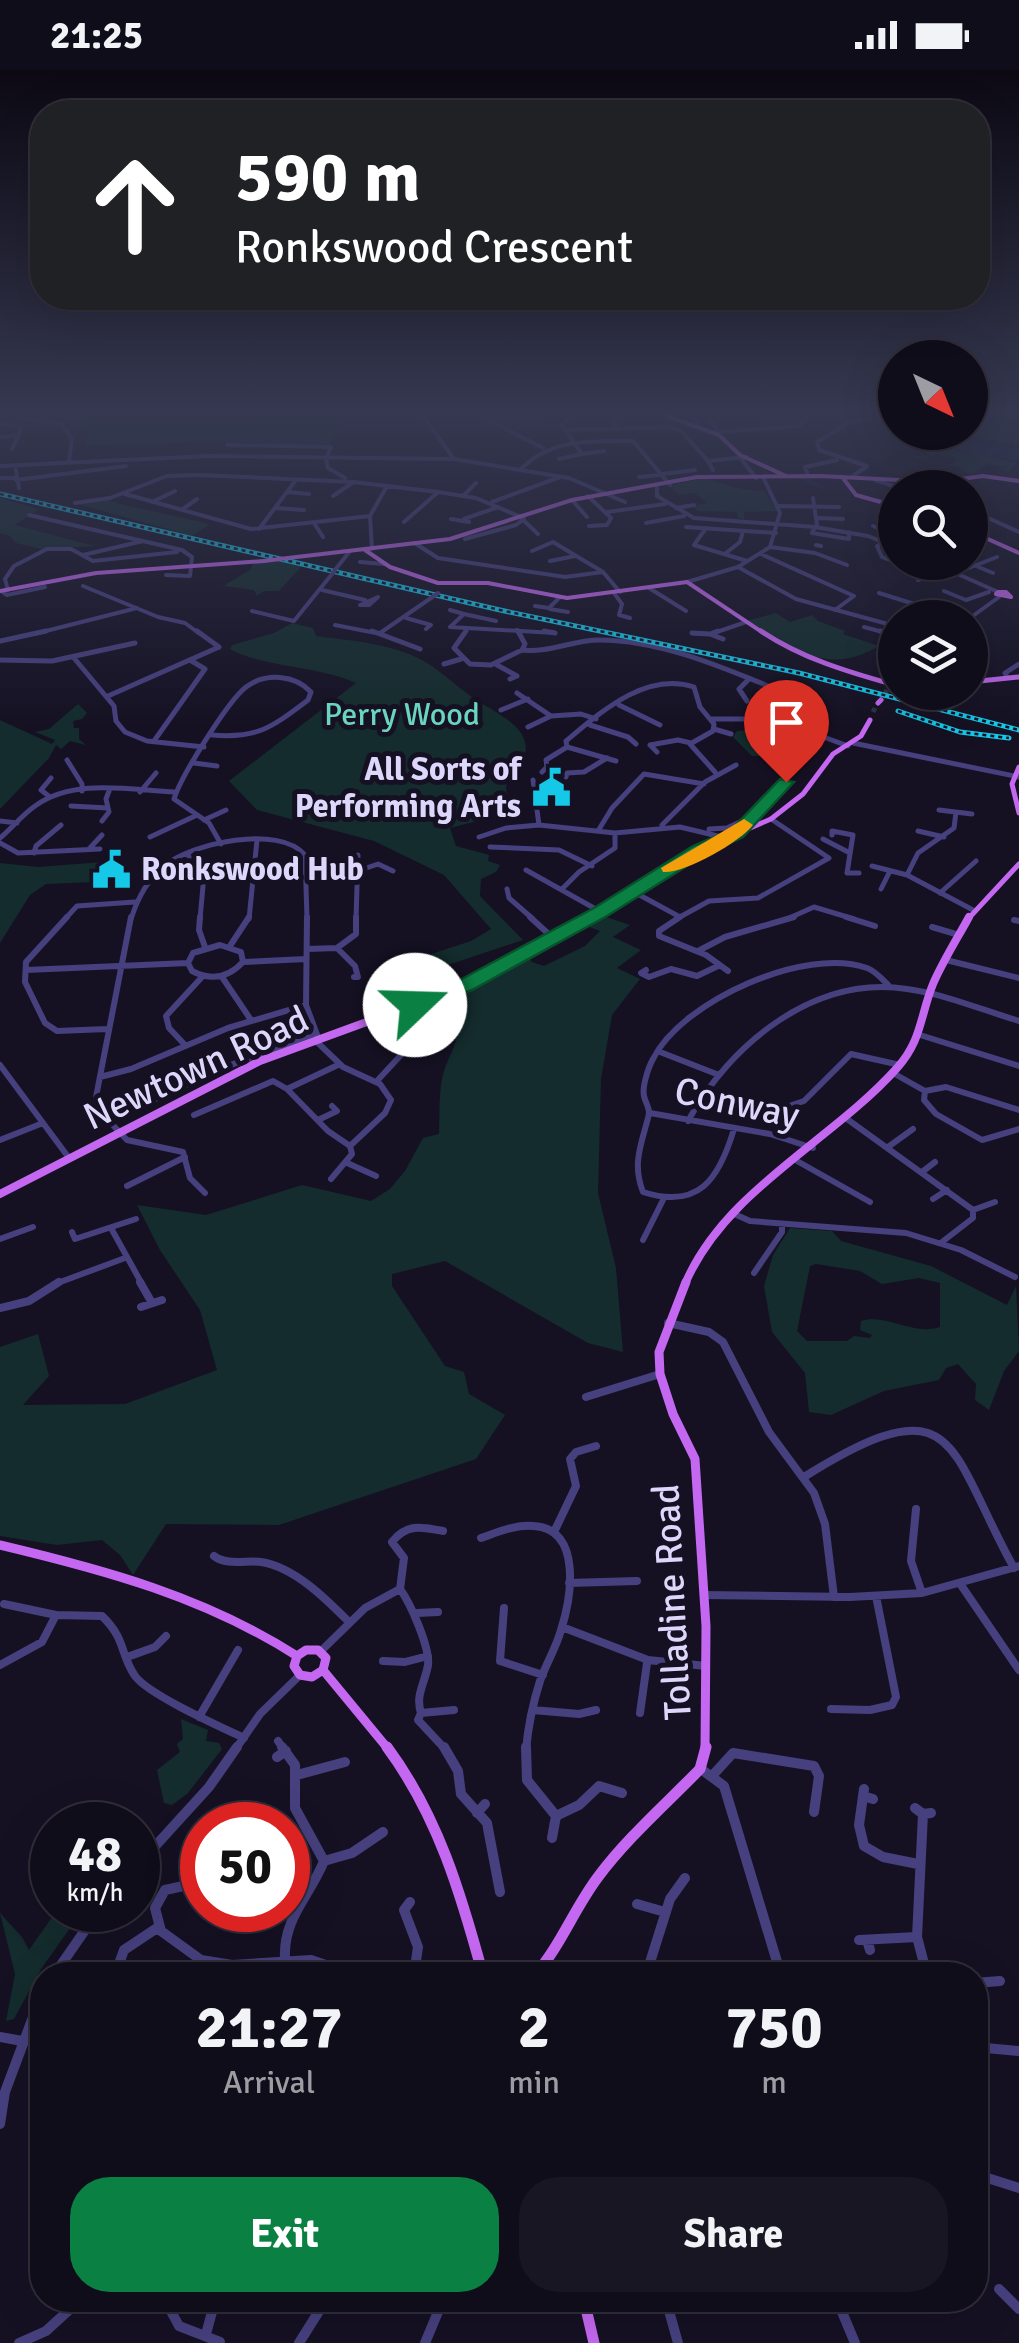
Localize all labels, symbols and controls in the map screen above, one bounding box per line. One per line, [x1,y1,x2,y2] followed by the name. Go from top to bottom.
[50,12,143,59] text: 21:25
[235,134,420,220] text: 590 m
[70,140,200,270] icon: ahead
[235,220,633,275] text: Ronkswood Crescent
[878,340,988,450] north arrow
[878,340,988,710] map controls
[878,470,988,580] button: search
[878,600,988,710] button: layers
[744,680,829,783] pin
[324,695,480,734] park label: Perry Wood
[759,695,814,750] icon: arrive
[295,750,522,826] place label: All Sorts of Performing Arts
[530,766,572,808] public building icon: All Sorts of Performing Arts
[90,848,132,890] public building icon: Ronkswood Hub
[141,850,364,889] place label: Ronkswood Hub
[363,953,467,1057] position arrow
[76,995,316,1141] street label: Newtown Road
[670,1067,804,1139] street label: Conway
[642,1483,702,1721] street label: Tolladine Road
[180,1802,310,1932] speed limit sign: 50
[68,1824,122,1886] text: 48
[67,1877,123,1908] text: km/h
[195,1991,343,2065] text: 21:27
[518,1991,550,2065] text: 2
[725,1991,823,2065] text: 750
[223,2063,315,2102] text: Arrival
[508,2063,560,2102] text: min
[761,2063,787,2102] text: m
[70,2177,499,2292] button: Exit
[519,2177,948,2292] button: Share

